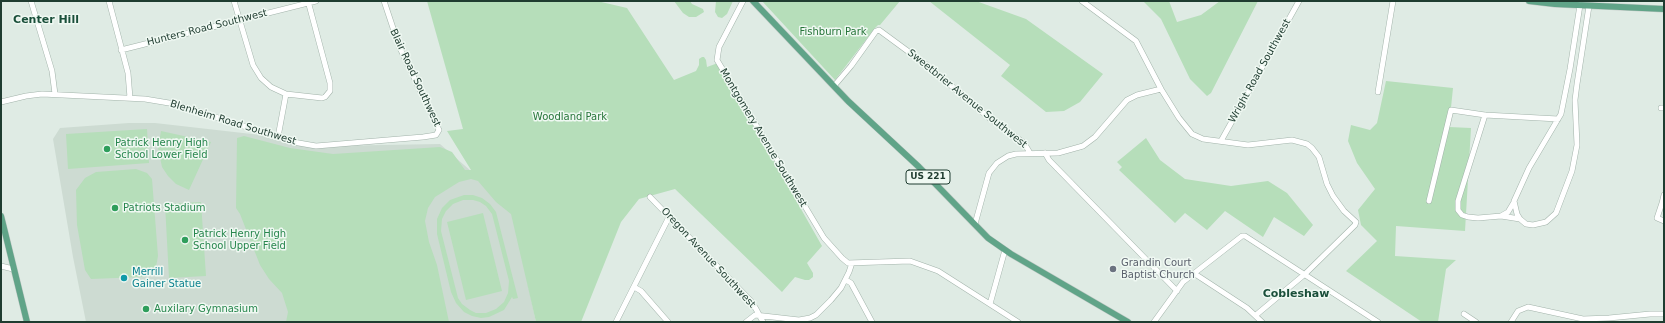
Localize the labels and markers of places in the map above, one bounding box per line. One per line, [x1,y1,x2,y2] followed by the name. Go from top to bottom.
[115,137,208,160] place label: Patrick Henry High School Lower Field
[102,144,112,154] marker: Patrick Henry High School Lower Field
[123,202,206,214] place label: Patriots Stadium
[110,203,120,213] marker: Patriots Stadium
[193,228,286,252] place label: Patrick Henry High School Upper Field
[180,235,190,245] marker: Patrick Henry High School Upper Field
[1121,257,1195,280] place label: Grandin Court Baptist Church
[1108,264,1118,274] marker: Grandin Court Baptist Church
[132,266,201,290] place label: Merrill Gainer Statue
[119,273,129,283] marker: Merrill Gainer Statue
[154,303,258,315] place label: Auxilary Gymnasium
[141,304,151,314] marker: Auxilary Gymnasium

